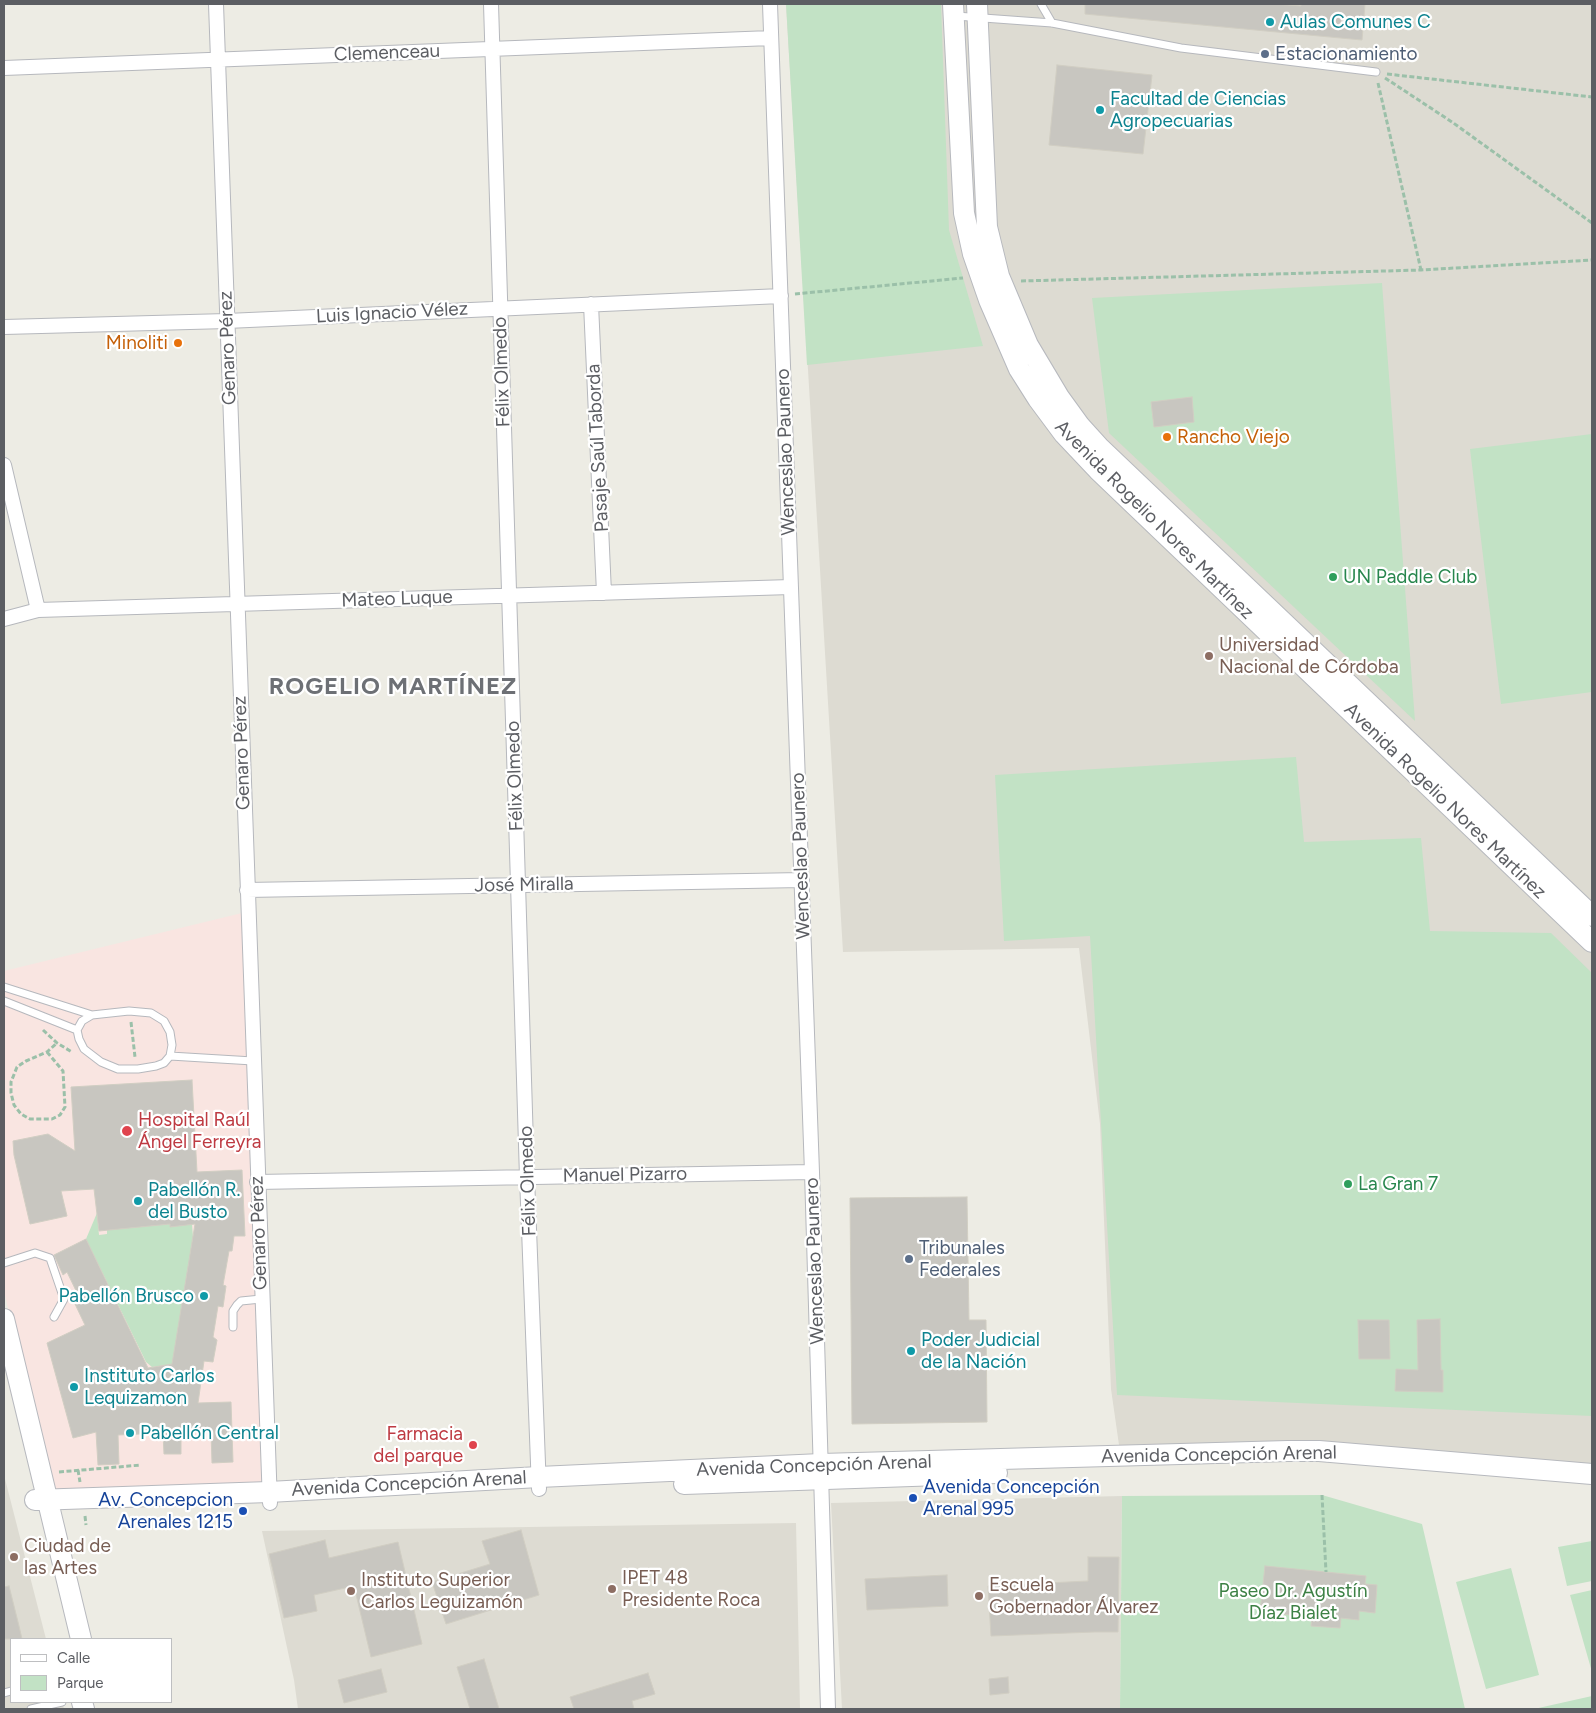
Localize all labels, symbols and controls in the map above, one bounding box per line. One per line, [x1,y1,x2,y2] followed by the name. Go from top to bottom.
[1280,11,1431,33] place label: Aulas Comunes C
[1264,16,1276,28] marker: Aulas Comunes C
[333,40,441,66] street label: Clemenceau
[1275,43,1418,65] place label: Estacionamiento
[1259,48,1271,60] marker: Estacionamiento
[1110,88,1286,132] place label: Facultad de Ciencias Agropecuarias
[1094,104,1106,116] marker: Facultad de Ciencias Agropecuarias
[215,290,241,406] street label: Genaro Pérez
[315,298,469,328] street label: Luis Ignacio Vélez
[489,316,515,428] street label: Félix Olmedo
[106,332,168,354] place label: Minoliti
[172,337,184,349] marker: Minoliti
[582,363,614,533] street label: Pasaje Saúl Taborda
[772,368,800,536] street label: Wenceslao Paunero
[1050,416,1258,624] street label: Avenida Rogelio Nores Martínez
[1177,426,1290,448] place label: Rancho Viejo
[1161,431,1173,443] marker: Rancho Viejo
[1343,566,1477,588] place label: UN Paddle Club
[1327,571,1339,583] marker: UN Paddle Club
[341,586,453,612] street label: Mateo Luque
[1219,634,1399,678] place label: Universidad Nacional de Córdoba
[1203,650,1215,662] marker: Universidad Nacional de Córdoba
[267,673,519,701] district label: ROGELIO MARTÍNEZ
[229,695,255,811] street label: Genaro Pérez
[1339,698,1551,904] street label: Avenida Rogelio Nores Martínez
[502,720,528,832] street label: Félix Olmedo
[787,772,815,940] street label: Wenceslao Paunero
[474,873,574,897] street label: José Miralla
[138,1109,262,1153] place label: Hospital Raúl Ángel Ferreyra
[120,1124,134,1138] marker: Hospital Raúl Ángel Ferreyra
[515,1125,541,1237] street label: Félix Olmedo
[563,1163,687,1187] street label: Manuel Pizarro
[1358,1173,1438,1195] place label: La Gran 7
[246,1175,272,1291] street label: Genaro Pérez
[801,1177,829,1345] street label: Wenceslao Paunero
[1342,1178,1354,1190] marker: La Gran 7
[148,1179,241,1223] place label: Pabellón R. del Busto
[132,1195,144,1207] marker: Pabellón R. del Busto
[919,1237,1005,1281] place label: Tribunales Federales
[903,1253,915,1265] marker: Tribunales Federales
[59,1285,194,1307] place label: Pabellón Brusco
[198,1290,210,1302] marker: Pabellón Brusco
[921,1329,1040,1373] place label: Poder Judicial de la Nación
[905,1345,917,1357] marker: Poder Judicial de la Nación
[84,1365,215,1409] place label: Instituto Carlos Lequizamon
[68,1381,80,1393] marker: Instituto Carlos Lequizamon
[140,1422,279,1444] place label: Pabellón Central
[373,1423,463,1467] place label: Farmacia del parque
[124,1427,136,1439] marker: Pabellón Central
[467,1439,479,1451] marker: Farmacia del parque
[1101,1442,1337,1468] street label: Avenida Concepción Arenal
[696,1450,932,1482] street label: Avenida Concepción Arenal
[291,1466,527,1502] street label: Avenida Concepción Arenal
[923,1476,1100,1520] place label: Avenida Concepción Arenal 995
[98,1489,233,1533] place label: Av. Concepcion Arenales 1215
[907,1492,919,1504] marker: Avenida Concepción Arenal 995
[237,1505,249,1517] marker: Av. Concepcion Arenales 1215
[24,1535,111,1579] place label: Ciudad de las Artes
[8,1551,20,1563] marker: Ciudad de las Artes
[622,1567,760,1611] place label: IPET 48 Presidente Roca
[361,1569,523,1613] place label: Instituto Superior Carlos Leguizamón
[989,1574,1158,1618] place label: Escuela Gobernador Álvarez
[1218,1580,1368,1624] park label: Paseo Dr. Agustín Díaz Bialet
[606,1583,618,1595] marker: IPET 48 Presidente Roca
[345,1585,357,1597] marker: Instituto Superior Carlos Leguizamón
[973,1590,985,1602] marker: Escuela Gobernador Álvarez
[10,1638,172,1703] legend
[57,1649,90,1667] text: Calle
[57,1674,104,1692] text: Parque

